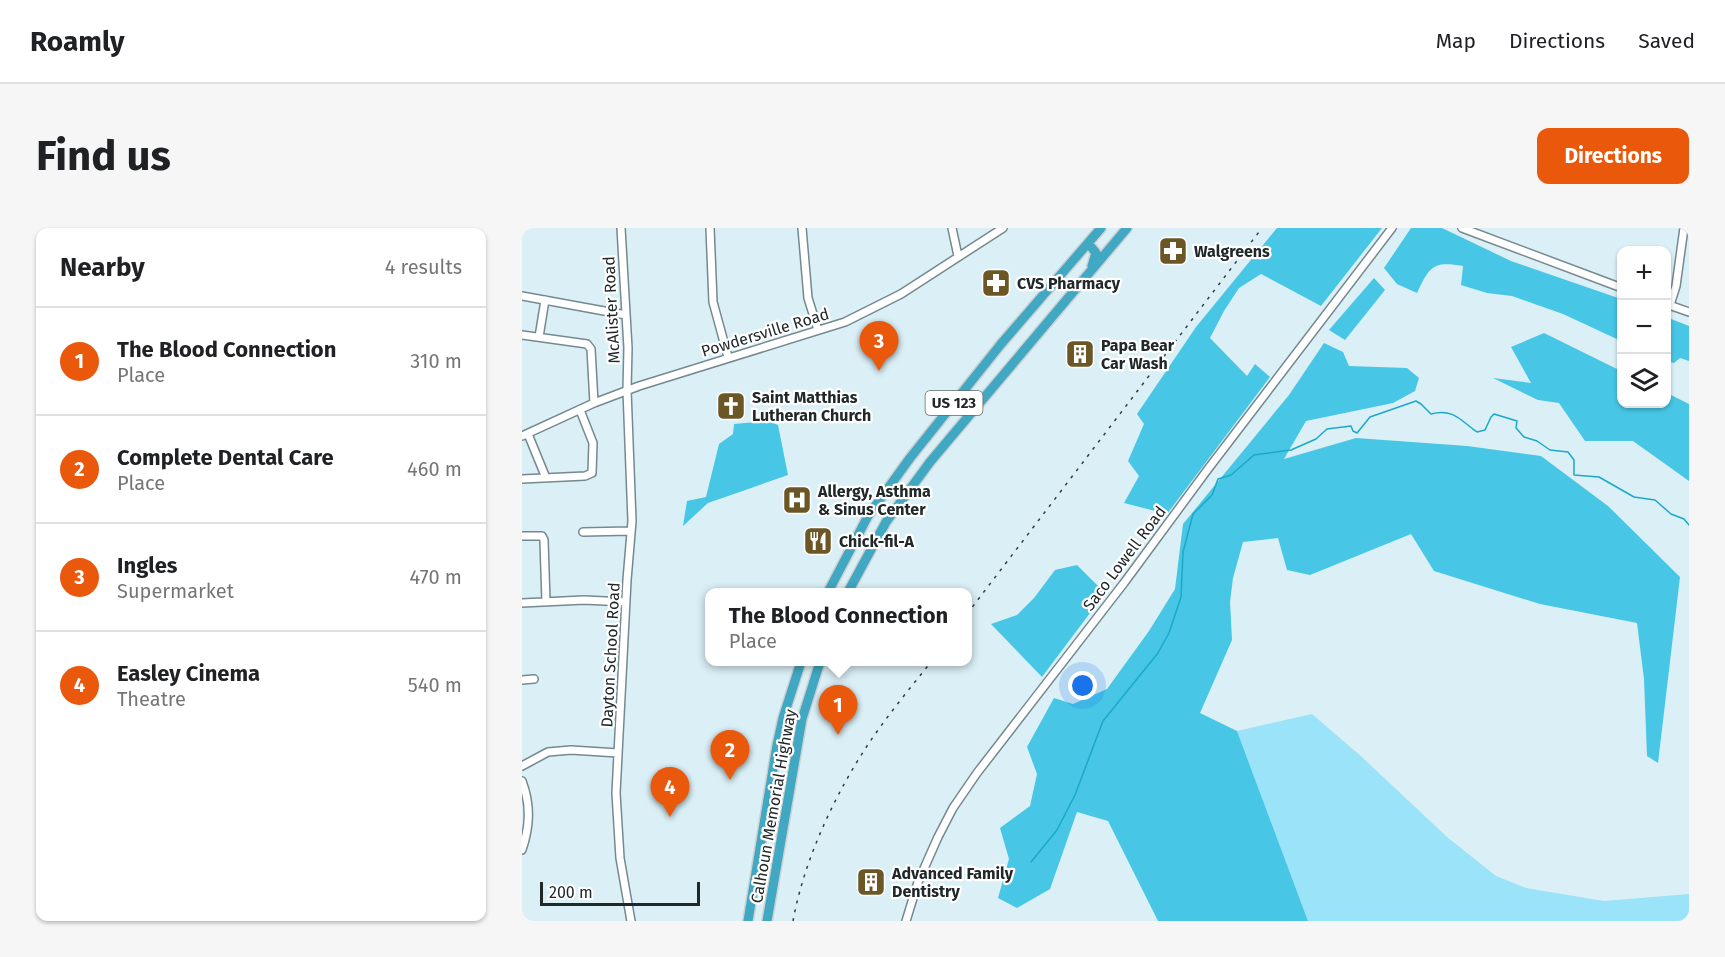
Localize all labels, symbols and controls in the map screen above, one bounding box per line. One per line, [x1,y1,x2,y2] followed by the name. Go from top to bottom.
[30,25,124,58] text: Roamly
[1436,28,1476,54] text: Map
[1509,28,1605,54] text: Directions
[1638,28,1695,54] text: Saved
[1537,128,1689,184] button: Directions
[36,131,171,181] text: Find us
[1157,235,1189,267] pharmacy icon: Walgreens
[1194,242,1270,261] place label: Walgreens
[1617,246,1671,408] map controls
[1617,246,1671,300] button: +
[60,252,145,283] text: Nearby
[385,255,462,279] text: 4 results
[599,256,624,364] street label: McAlister Road
[980,267,1012,299] pharmacy icon: CVS Pharmacy
[1017,274,1121,293] place label: CVS Pharmacy
[1617,300,1671,354] button: −
[699,304,831,361] street label: Powdersville Road
[860,322,898,371] pin: 3
[117,336,336,363] text: The Blood Connection
[1101,336,1175,373] place label: Papa Bear Car Wash
[1064,338,1096,370] building icon: Papa Bear Car Wash
[75,349,84,373] text: 1
[410,349,462,373] text: 310 m
[1617,354,1671,408] button: layers
[117,363,165,387] text: Place
[752,388,871,425] place label: Saint Matthias Lutheran Church
[715,390,747,422] church icon: Saint Matthias Lutheran Church
[926,391,982,415] road number: US 123
[117,444,334,471] text: Complete Dental Care
[74,457,85,481] text: 2
[407,457,462,481] text: 460 m
[117,471,165,495] text: Place
[817,482,931,519] place label: Allergy, Asthma & Sinus Center
[781,484,813,516] hospital icon: Allergy, Asthma & Sinus Center
[1079,502,1170,614] street label: Saco Lowell Road
[802,525,834,557] restaurant icon: Chick-fil-A
[839,532,915,551] place label: Chick-fil-A
[117,552,177,579] text: Ingles
[74,565,85,589] text: 3
[410,565,462,589] text: 470 m
[117,579,234,603] text: Supermarket
[597,582,624,728] street label: Dayton School Road
[705,588,972,666] popup
[729,602,948,629] text: The Blood Connection
[729,629,777,653] text: Place
[117,660,260,687] text: Easley Cinema
[1068,671,1097,700] your location
[74,673,85,697] text: 4
[408,673,462,697] text: 540 m
[818,686,858,735] pin: 1
[117,687,186,711] text: Theatre
[747,707,800,905] street label: Calhoun Memorial Highway
[710,730,750,780] pin: 2
[650,768,690,817] pin: 4
[891,864,1014,901] place label: Advanced Family Dentistry
[855,866,887,898] building icon: Advanced Family Dentistry
[540,879,700,906] scale bar
[549,883,593,902] text: 200 m

